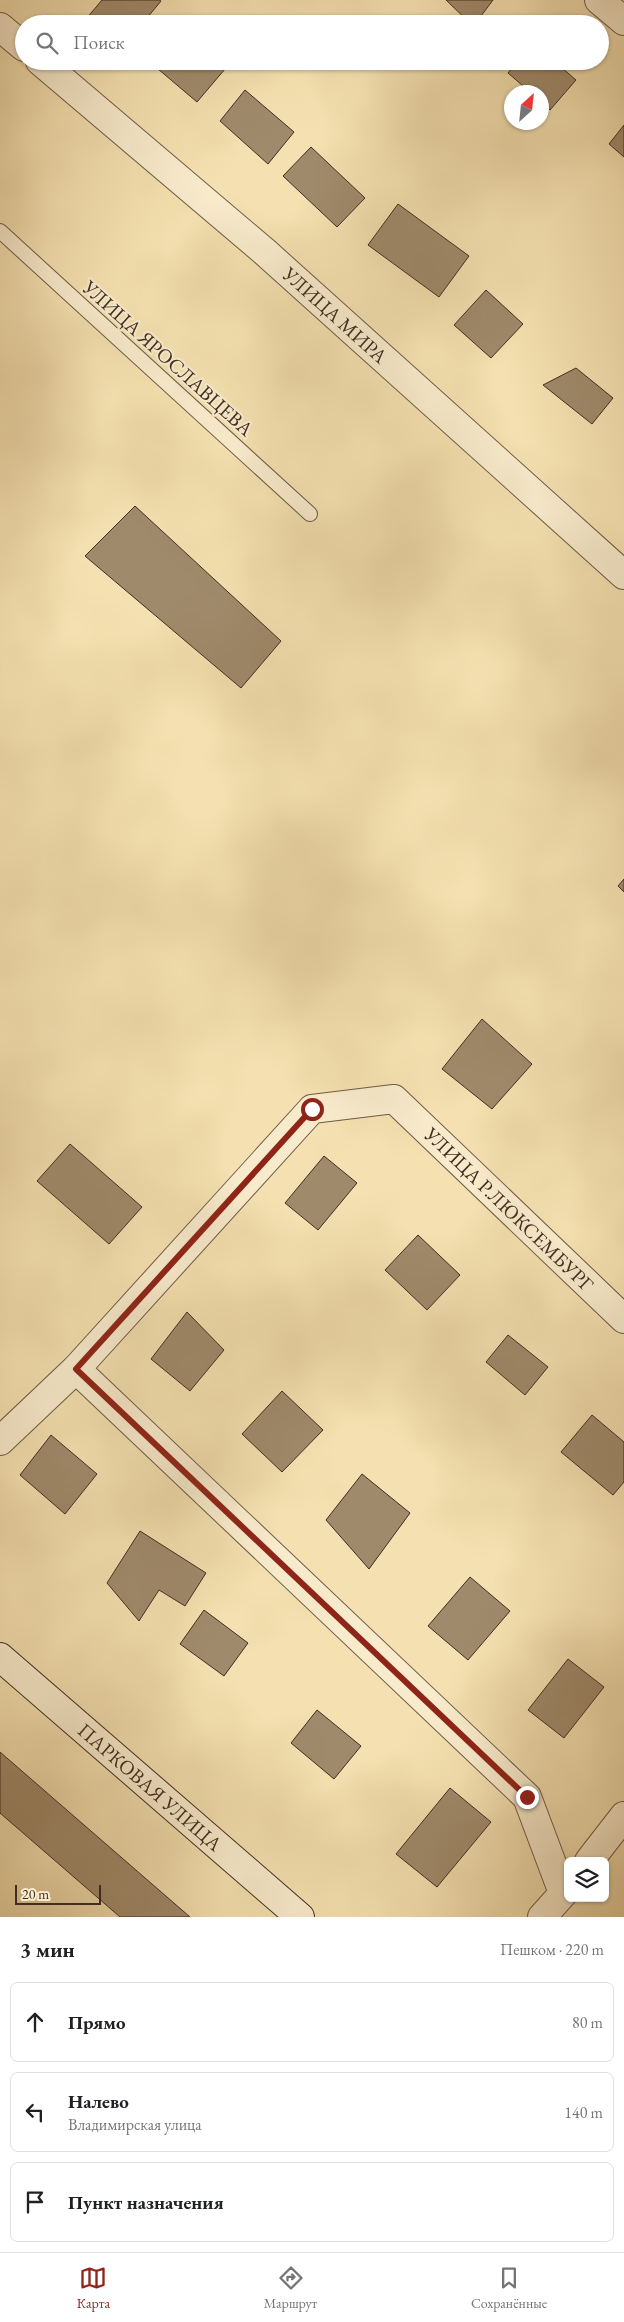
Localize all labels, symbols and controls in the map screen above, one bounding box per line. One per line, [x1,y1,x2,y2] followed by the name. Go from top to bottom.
[15,15,609,70] search box
[33,29,61,57] icon: search
[73,30,125,55] text: Поиск
[504,85,549,130] north arrow
[276,260,393,369] street label: УЛИЦА МИРА
[76,274,259,442] street label: УЛИЦА ЯРОСЛАВЦЕВА
[301,1098,324,1121] route start
[418,1121,600,1297] street label: УЛИЦА Р.ЛЮКСЕМБУРГ
[72,1717,228,1857] street label: ПАРКОВАЯ УЛИЦА
[516,1786,539,1809] route end
[564,1857,609,1902] map controls
[564,1857,609,1902] button: layers
[15,1882,101,1905] scale bar
[22,1885,49,1903] text: 20 m
[20,1936,75,1963] text: 3 мин
[500,1939,604,1960] text: Пешком · 220 m
[21,2008,49,2036] icon: ahead
[68,2010,126,2035] text: Прямо
[572,2012,603,2033] text: 80 m
[68,2089,129,2114] text: Налево
[21,2098,49,2126] icon: left
[564,2102,603,2123] text: 140 m
[68,2114,202,2135] text: Владимирская улица
[21,2188,49,2216] icon: arrive
[68,2190,224,2215] text: Пункт назначения
[77,2264,110,2312] tab: Карта
[264,2264,317,2312] tab: Маршрут
[471,2264,547,2312] tab: Сохранённые

